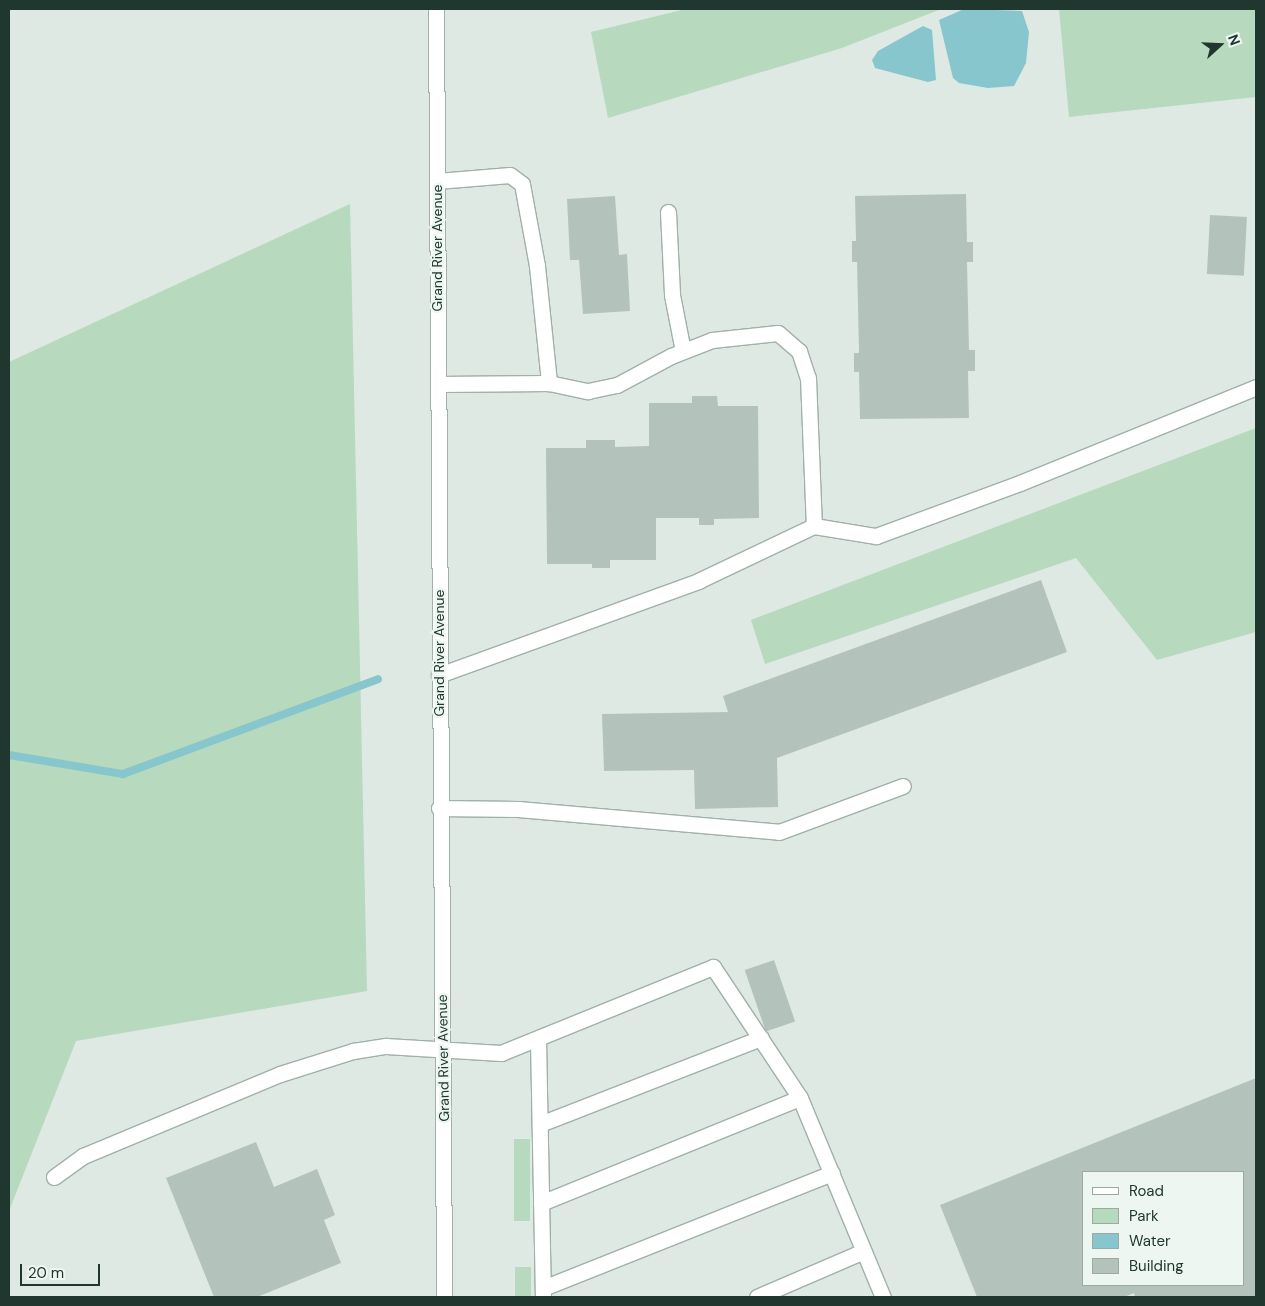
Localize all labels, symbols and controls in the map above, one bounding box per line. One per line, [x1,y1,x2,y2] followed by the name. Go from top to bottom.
[1195,20,1245,70] north arrow
[1224,32,1244,48] text: N
[429,184,445,312] street label: Grand River Avenue
[431,589,447,717] street label: Grand River Avenue
[433,994,453,1122] street label: Grand River Avenue
[1082,1171,1245,1286] legend
[1129,1181,1164,1201] text: Road
[1129,1206,1159,1226] text: Park
[1129,1231,1170,1251] text: Water
[22,1254,102,1286] scale bar
[1129,1256,1184,1276] text: Building
[28,1263,64,1283] text: 20 m

